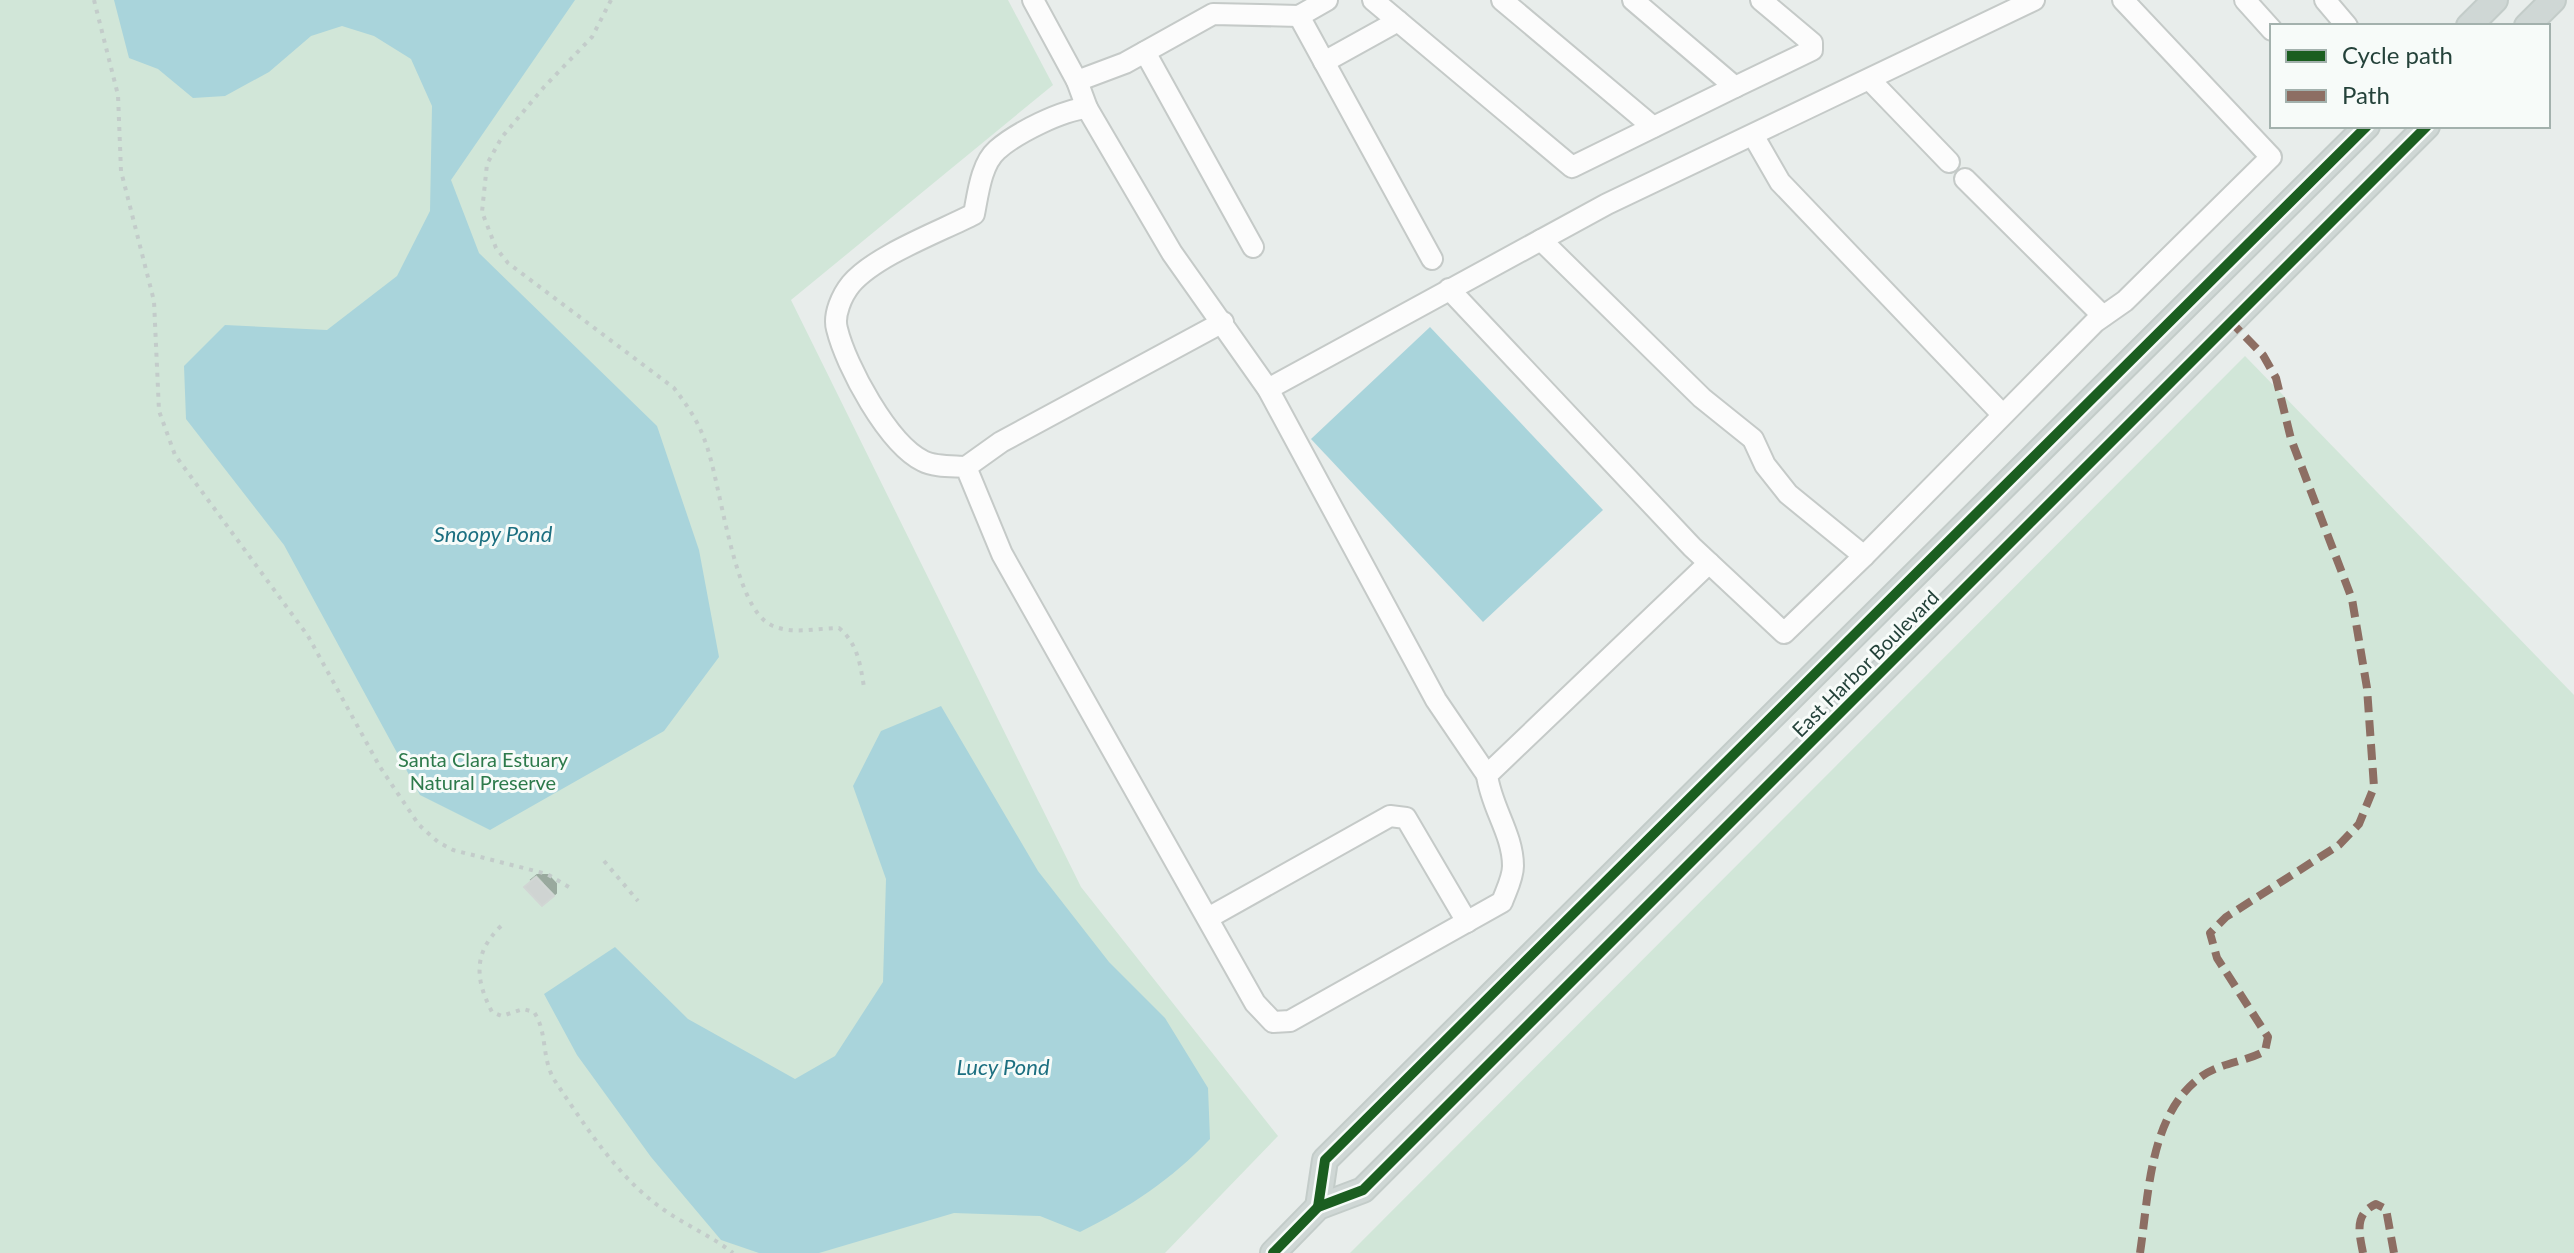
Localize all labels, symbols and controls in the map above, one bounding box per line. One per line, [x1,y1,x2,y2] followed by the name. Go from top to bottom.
[2270,24,2550,128] legend
[2342,40,2453,69] text: Cycle path
[2342,80,2390,109] text: Path
[434,520,553,547] water label: Snoopy Pond
[1787,585,1943,741] street label: East Harbor Boulevard
[398,747,569,794] park label: Santa Clara Estuary Natural Preserve
[956,1053,1050,1080] water label: Lucy Pond

